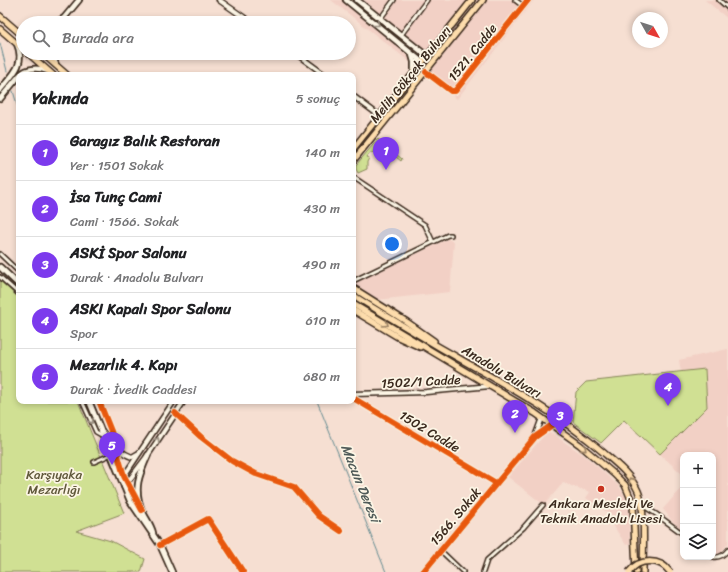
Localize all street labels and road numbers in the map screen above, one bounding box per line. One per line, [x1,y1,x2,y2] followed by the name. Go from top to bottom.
[442,18,503,86] street label: 1521. Cadde
[364,20,457,128] street label: Melih Gökçek Bulvarı
[456,338,547,405] street label: Anadolu Bulvarı
[381,368,462,395] street label: 1502/1 Cadde
[395,404,465,459] street label: 1502 Cadde
[424,482,487,551] street label: 1566. Sokak

